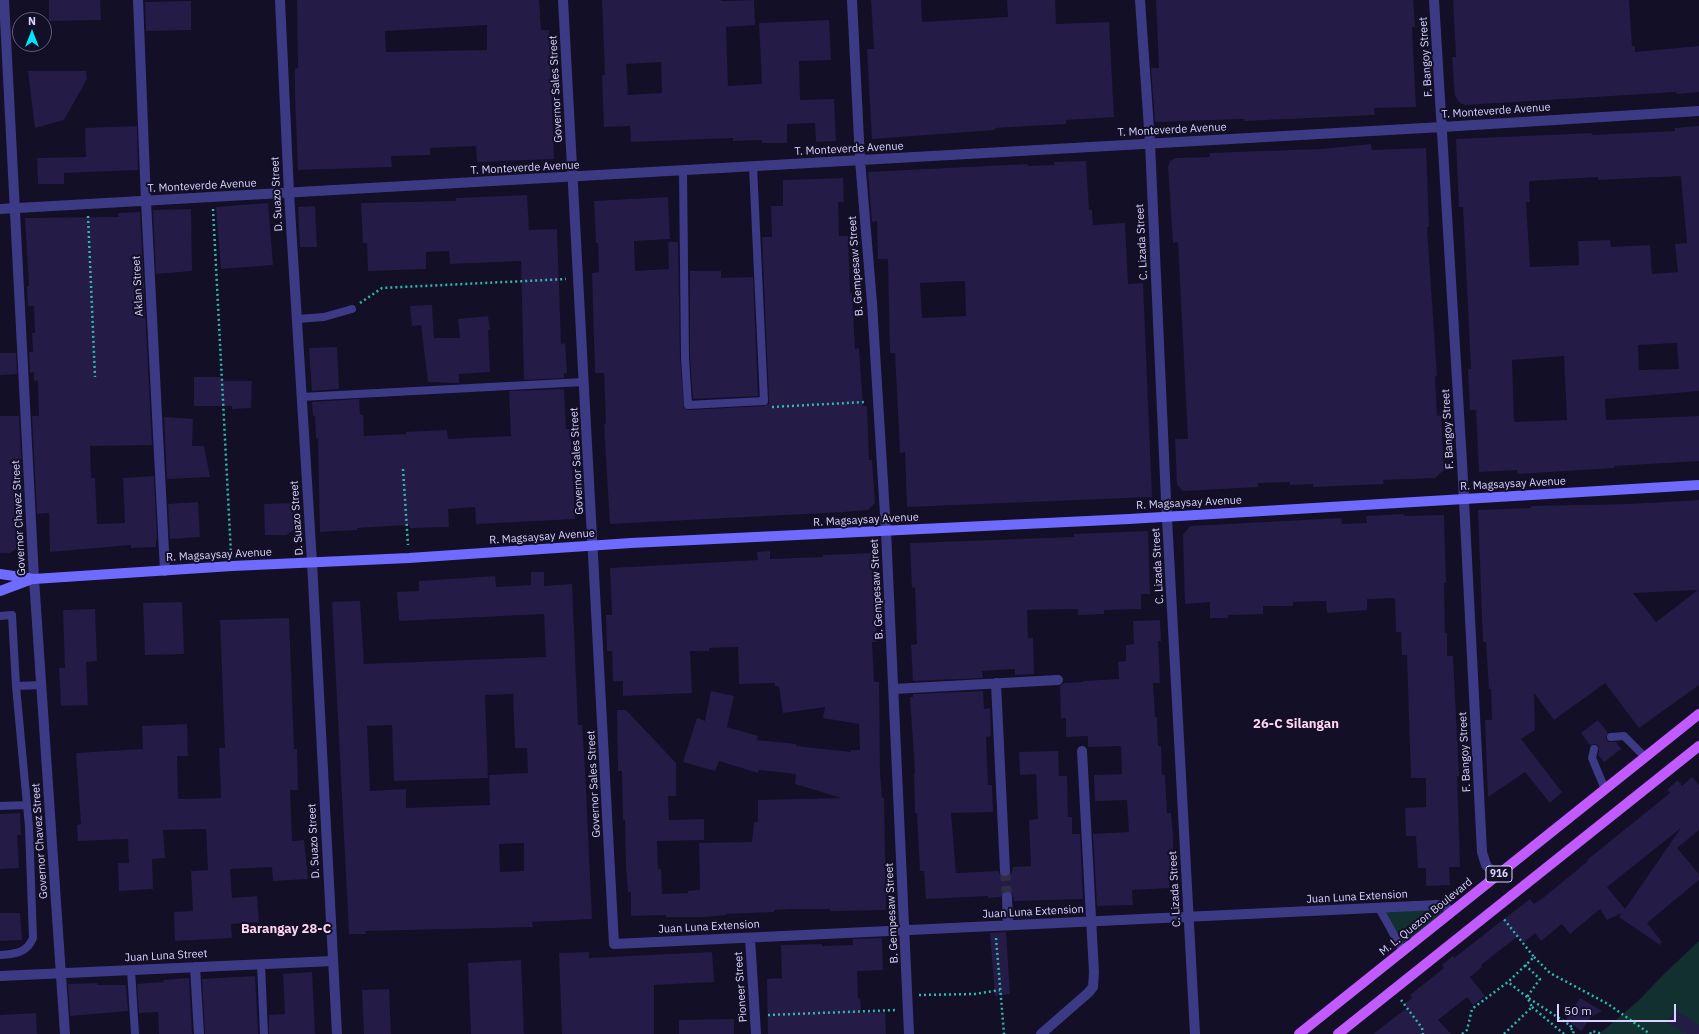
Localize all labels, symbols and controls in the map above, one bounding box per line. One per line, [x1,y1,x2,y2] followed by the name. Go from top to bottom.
[12,12,52,52] north arrow
[28,14,36,28] text: N
[1417,17,1435,97] street label: F. Bangoy Street
[547,35,565,143] street label: Governor Sales Street
[1441,101,1551,121] street label: T. Monteverde Avenue
[1117,121,1227,139] street label: T. Monteverde Avenue
[794,140,904,158] street label: T. Monteverde Avenue
[268,156,286,232] street label: D. Suazo Street
[470,159,580,177] street label: T. Monteverde Avenue
[147,177,257,195] street label: T. Monteverde Avenue
[1133,203,1151,281] street label: C. Lizada Street
[846,215,866,317] street label: B. Gempesaw Street
[130,255,146,317] street label: Aklan Street
[1439,389,1457,469] street label: F. Bangoy Street
[568,407,586,515] street label: Governor Sales Street
[9,460,29,576] street label: Governor Chavez Street
[1460,475,1566,493] street label: R. Magsaysay Avenue
[288,480,306,556] street label: D. Suazo Street
[1136,494,1242,512] street label: R. Magsaysay Avenue
[813,511,919,529] street label: R. Magsaysay Avenue
[489,527,595,547] street label: R. Magsaysay Avenue
[1149,527,1167,605] street label: C. Lizada Street
[868,538,886,640] street label: B. Gempesaw Street
[166,546,272,564] street label: R. Magsaysay Avenue
[1456,712,1474,792] street label: F. Bangoy Street
[1253,716,1339,732] district label: 26-C Silangan
[585,730,603,838] street label: Governor Sales Street
[29,783,51,899] street label: Governor Chavez Street
[305,803,323,879] street label: D. Suazo Street
[1166,850,1184,928] street label: C. Lizada Street
[883,862,901,964] street label: B. Gempesaw Street
[1486,866,1512,882] road number: 916
[1377,875,1475,959] street label: M. L. Quezon Boulevard
[1306,888,1408,906] street label: Juan Luna Extension
[982,903,1084,921] street label: Juan Luna Extension
[658,918,760,936] street label: Juan Luna Extension
[241,921,331,937] district label: Barangay 28-C
[124,947,208,965] street label: Juan Luna Street
[732,951,750,1023] street label: Pioneer Street
[1559,996,1678,1022] scale bar
[1564,1003,1592,1018] text: 50 m

